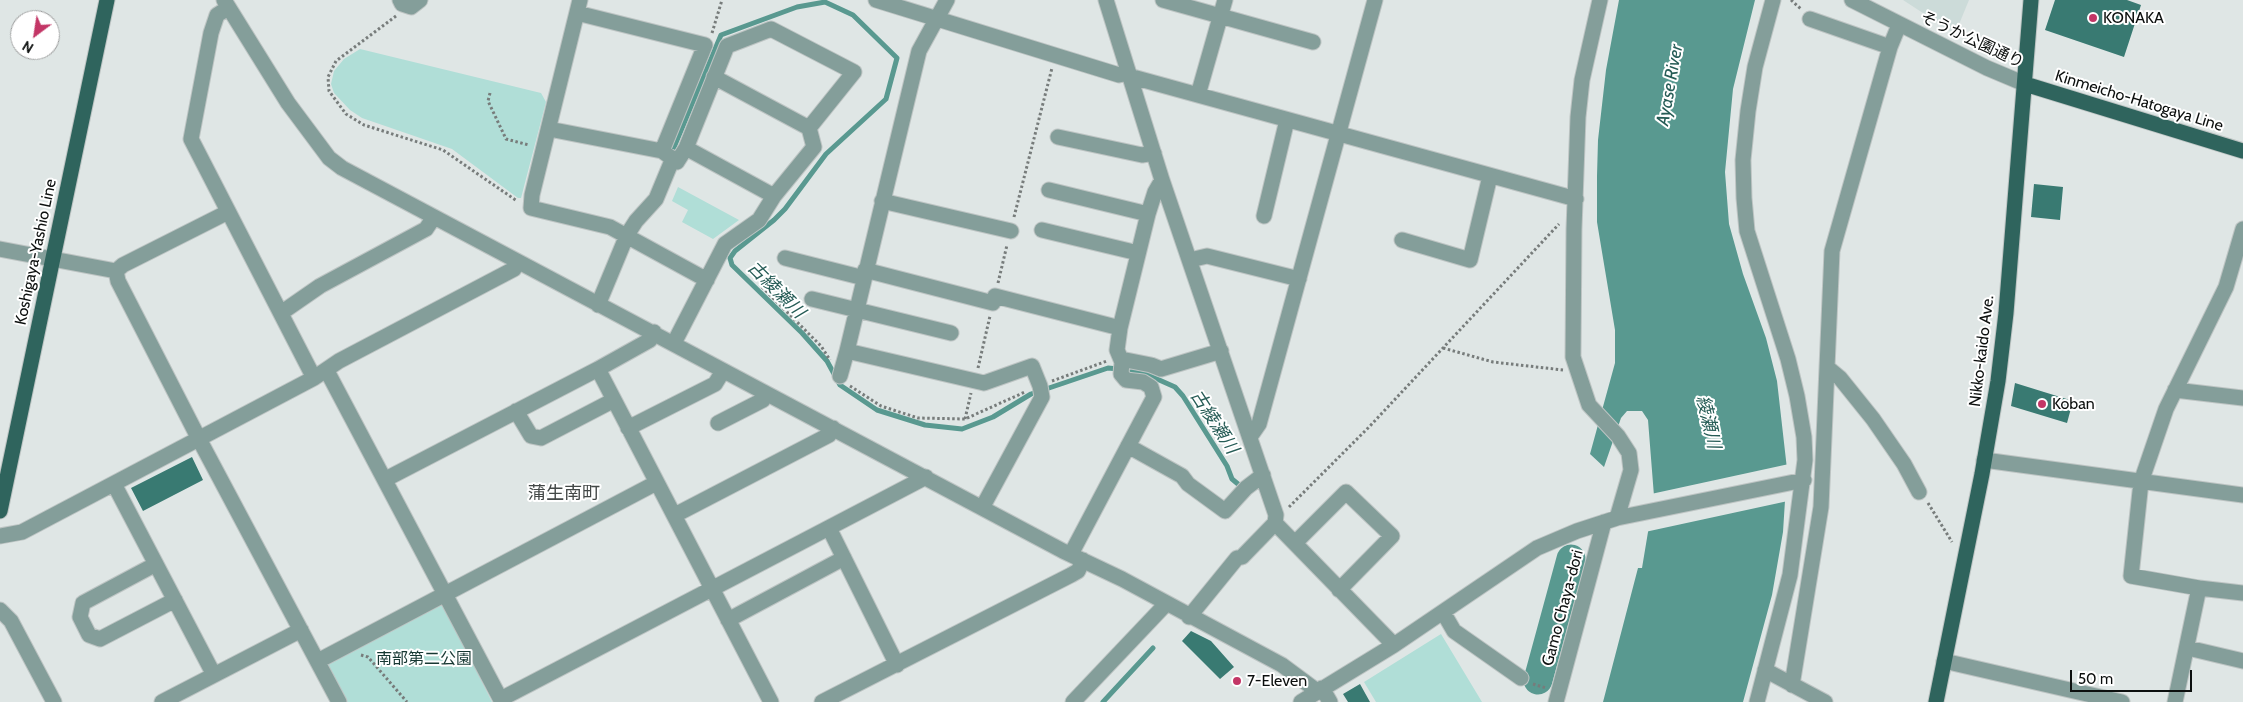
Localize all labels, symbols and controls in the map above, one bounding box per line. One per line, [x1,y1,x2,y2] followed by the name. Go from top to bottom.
[1917,8,2027,72] street label: そうか公園通り
[2103,8,2164,28] place label: KONAKA
[10,10,60,60] north arrow
[2087,12,2099,24] marker: KONAKA
[19,37,37,57] text: N
[1652,43,1688,127] water label: Ayase River
[2053,66,2225,136] street label: Kinmeicho-Hatogaya Line
[11,177,61,327] street label: Koshigaya-Yashio Line
[743,257,809,323] water label: 古綾瀬川
[1966,294,1998,408] street label: Nikko-kaido Ave.
[1185,386,1243,458] water label: 古綾瀬川
[1691,393,1725,451] water label: 綾瀬川
[2052,394,2095,414] place label: Koban
[2036,398,2048,410] marker: Koban
[528,483,600,505] district label: 蒲生南町
[1538,548,1588,668] street label: Gamo Chaya-dori
[376,649,472,669] park label: 南部第二公園
[2073,660,2196,692] scale bar
[2078,670,2113,688] text: 50 m
[1247,671,1307,691] place label: 7-Eleven
[1231,675,1243,687] marker: 7-Eleven

